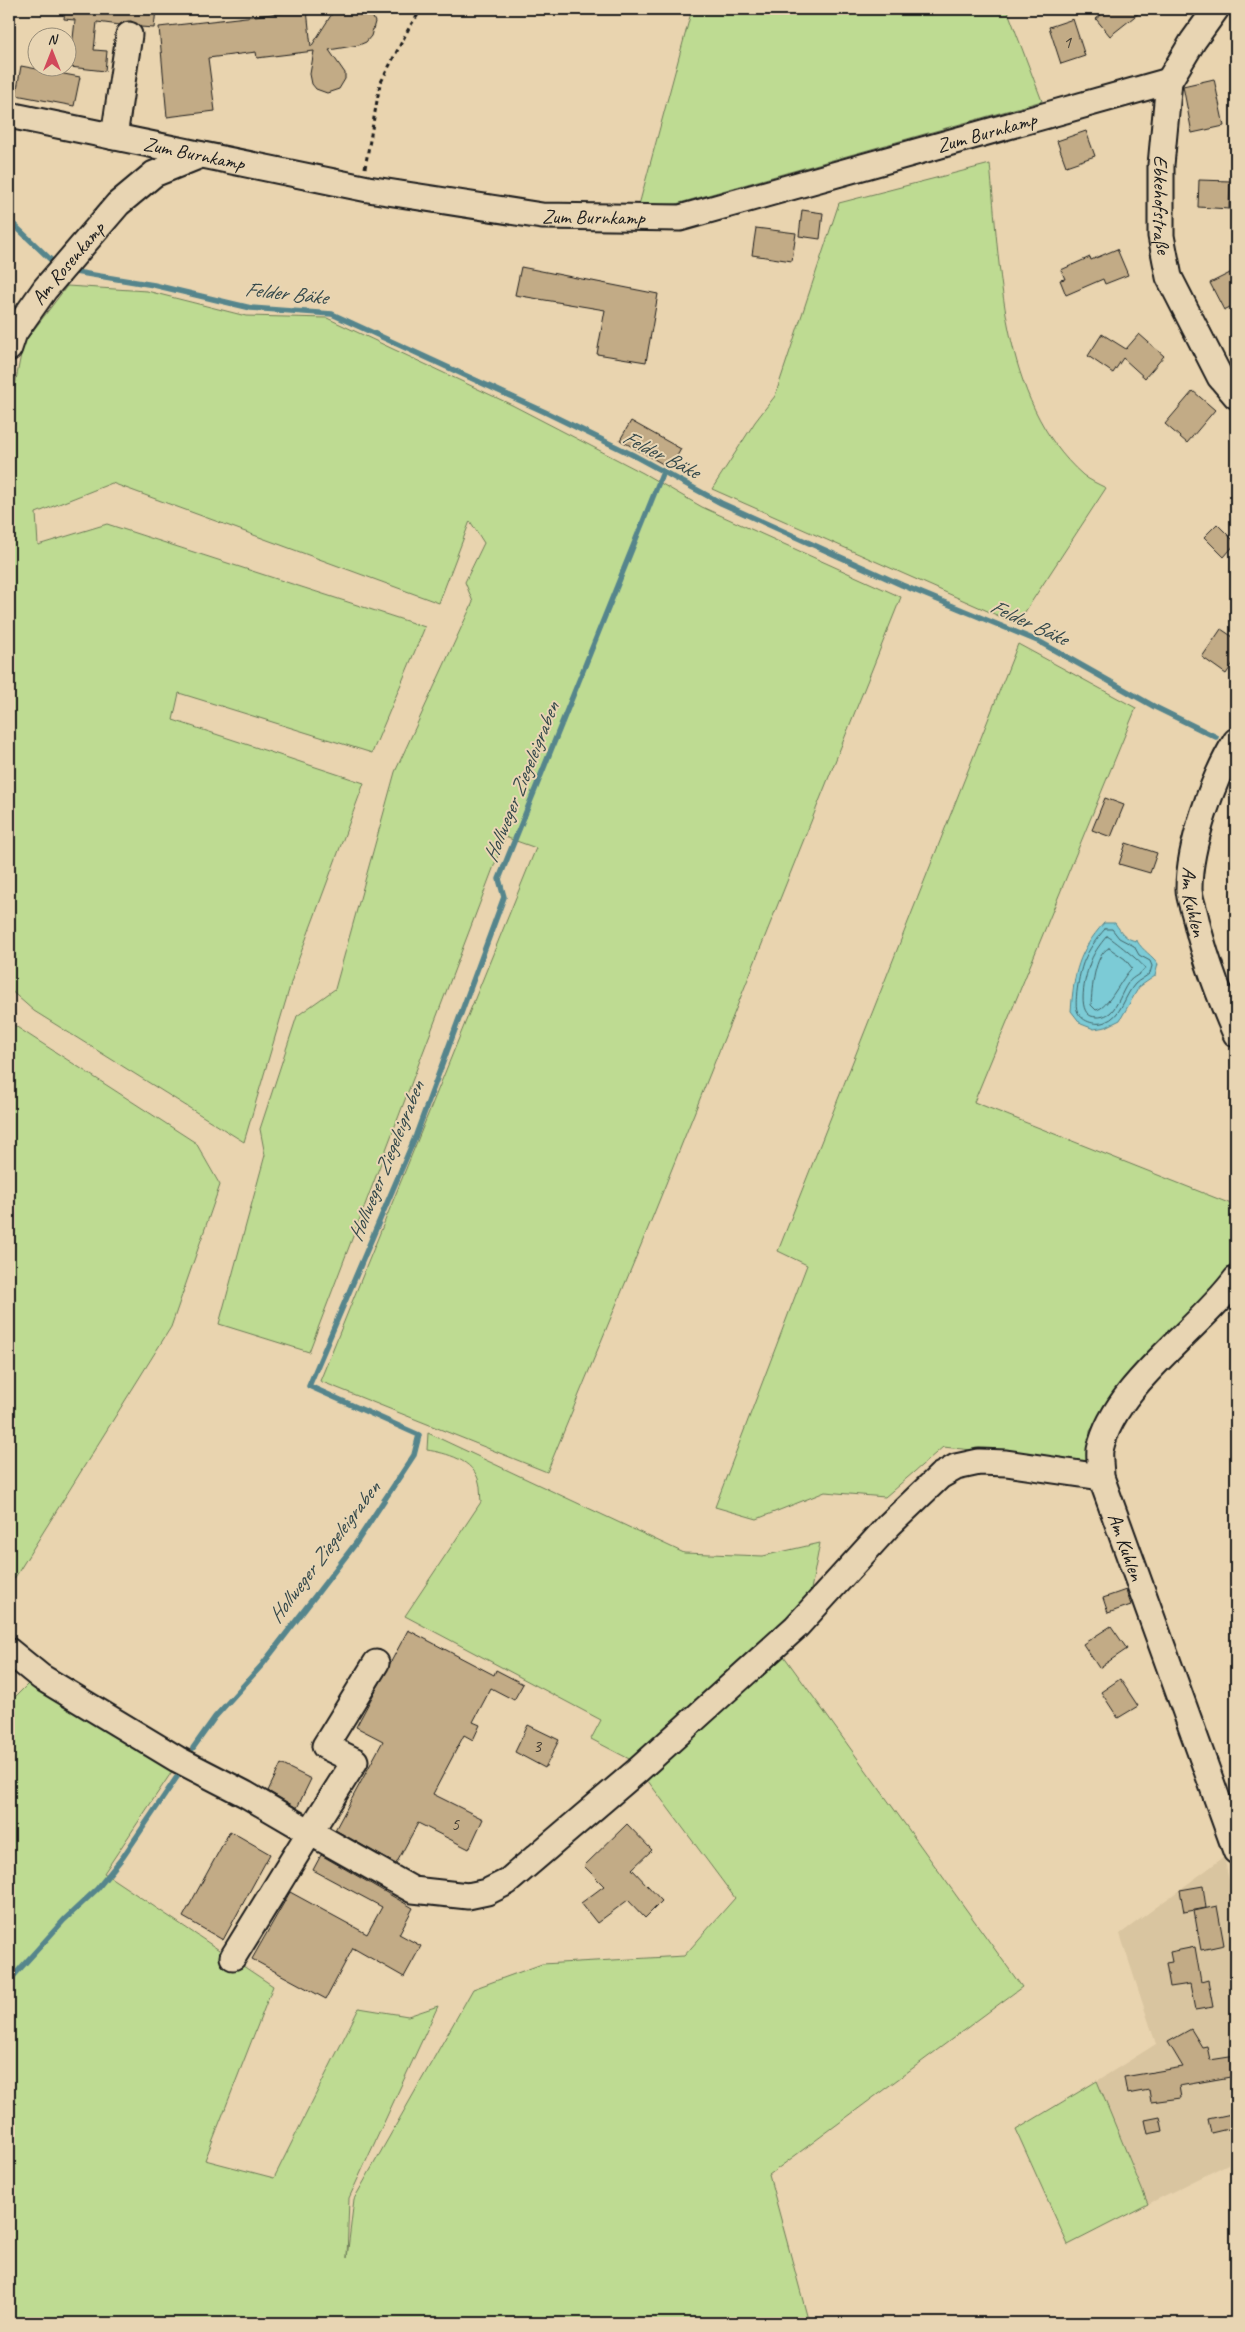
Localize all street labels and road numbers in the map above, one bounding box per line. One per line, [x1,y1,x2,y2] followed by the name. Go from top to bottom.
[934,106,1041,158] street label: Zum Burnkamp
[141,131,248,176] street label: Zum Burnkamp
[1148,154,1177,257] street label: Ebkehofstraße
[542,204,646,230] street label: Zum Burnkamp
[25,215,111,310] street label: Am Rosenkamp
[1176,866,1212,940] street label: Am Kuhlen
[1102,1509,1150,1585] street label: Am Kuhlen

